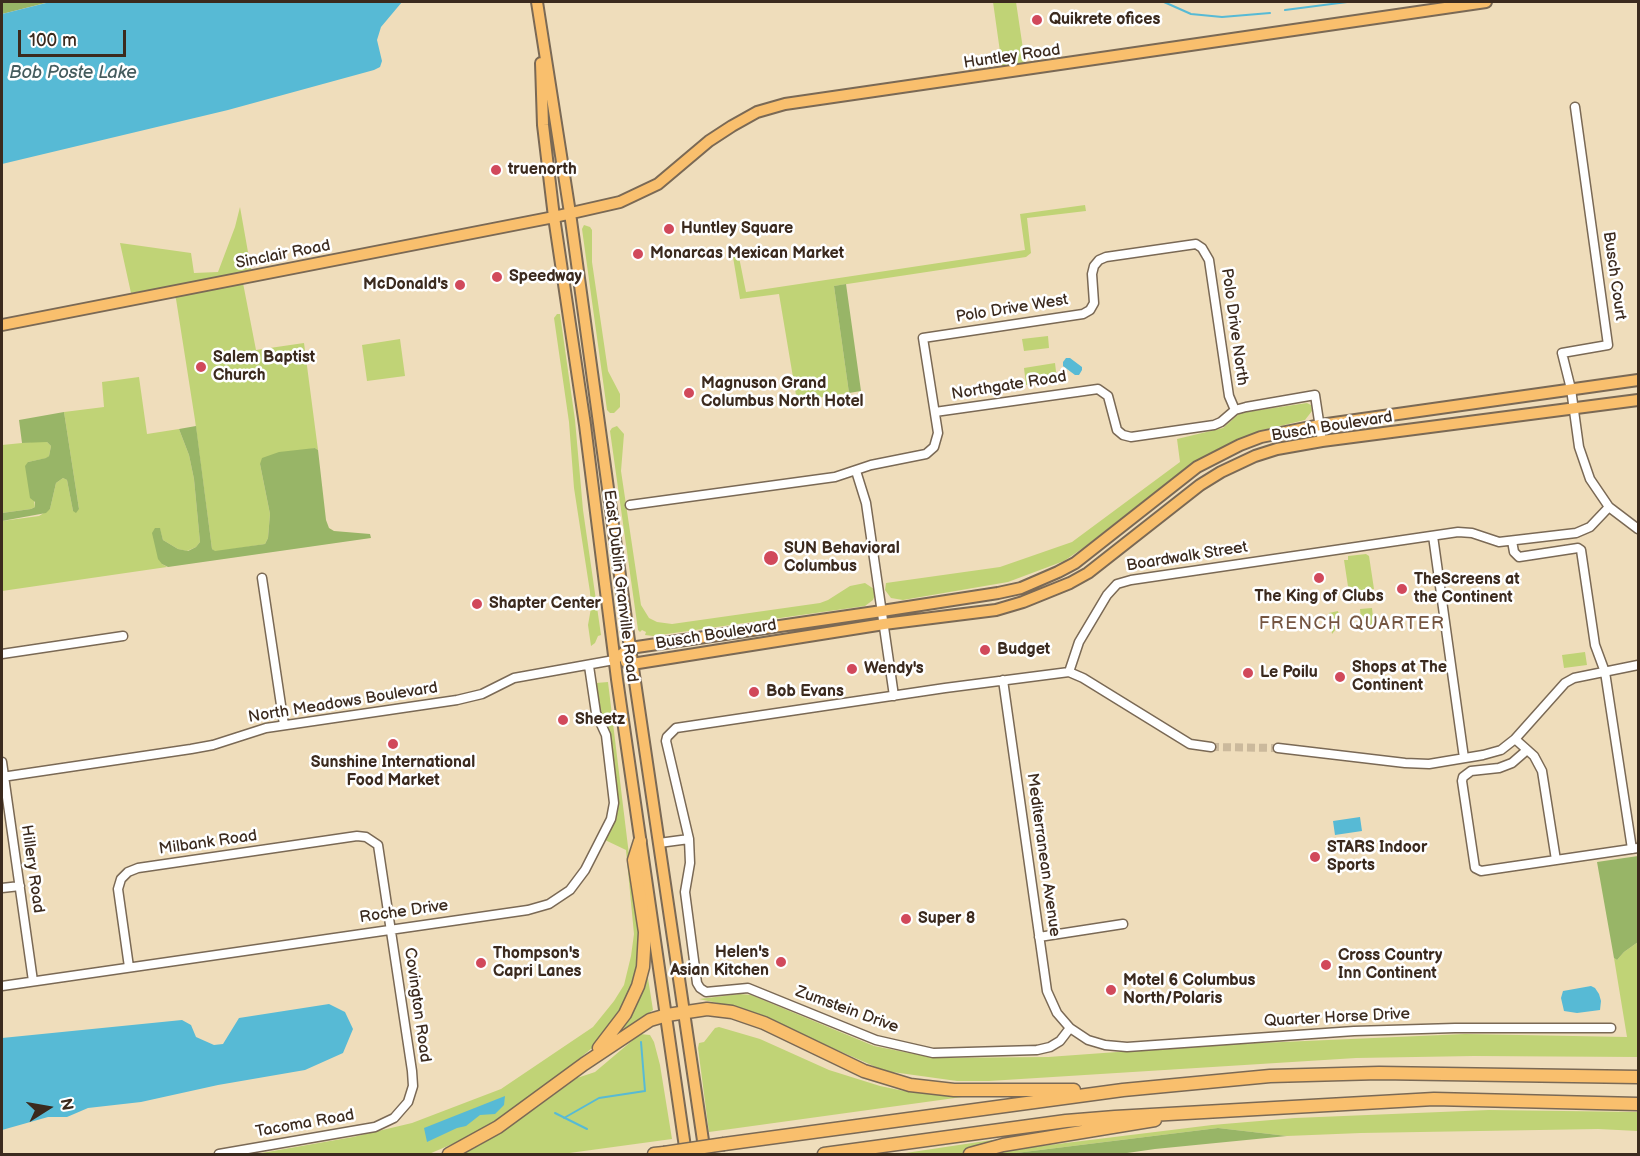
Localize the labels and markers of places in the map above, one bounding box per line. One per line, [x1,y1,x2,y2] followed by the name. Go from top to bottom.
[1049,10,1160,30] place label: Quikrete ofices
[1030,13,1044,27] marker: Quikrete ofices
[508,160,577,180] place label: truenorth
[489,163,503,177] marker: truenorth
[681,219,793,239] place label: Huntley Square
[662,222,676,236] marker: Huntley Square
[650,244,844,264] place label: Monarcas Mexican Market
[631,247,645,261] marker: Monarcas Mexican Market
[509,267,582,287] place label: Speedway
[490,270,504,284] marker: Speedway
[363,275,448,295] place label: McDonald's
[453,278,467,292] marker: McDonald's
[213,348,315,386] place label: Salem Baptist Church
[194,360,208,374] marker: Salem Baptist Church
[701,374,864,412] place label: Magnuson Grand Columbus North Hotel
[682,386,696,400] marker: Magnuson Grand Columbus North Hotel
[784,539,900,577] place label: SUN Behavioral Columbus
[762,549,780,567] marker: SUN Behavioral Columbus
[1414,570,1520,608] place label: TheScreens at the Continent
[1312,571,1326,585] marker: The King of Clubs
[1395,582,1409,596] marker: TheScreens at the Continent
[1254,587,1384,607] place label: The King of Clubs
[489,594,601,614] place label: Shapter Center
[470,597,484,611] marker: Shapter Center
[997,640,1050,660] place label: Budget
[978,643,992,657] marker: Budget
[1352,658,1447,696] place label: Shops at The Continent
[864,659,924,679] place label: Wendy's
[845,662,859,676] marker: Wendy's
[1260,663,1318,683] place label: Le Poilu
[1241,666,1255,680] marker: Le Poilu
[1333,670,1347,684] marker: Shops at The Continent
[766,682,844,702] place label: Bob Evans
[747,685,761,699] marker: Bob Evans
[575,710,625,730] place label: Sheetz
[556,713,570,727] marker: Sheetz
[386,737,400,751] marker: Sunshine International Food Market
[311,753,475,791] place label: Sunshine International Food Market
[1327,838,1427,876] place label: STARS Indoor Sports
[1308,850,1322,864] marker: STARS Indoor Sports
[918,909,975,929] place label: Super 8
[899,912,913,926] marker: Super 8
[670,943,769,981] place label: Helen's Asian Kitchen
[493,944,581,982] place label: Thompson's Capri Lanes
[1338,946,1442,984] place label: Cross Country Inn Continent
[774,955,788,969] marker: Helen's Asian Kitchen
[474,956,488,970] marker: Thompson's Capri Lanes
[1319,958,1333,972] marker: Cross Country Inn Continent
[1123,971,1255,1009] place label: Motel 6 Columbus North/Polaris
[1104,983,1118,997] marker: Motel 6 Columbus North/Polaris

